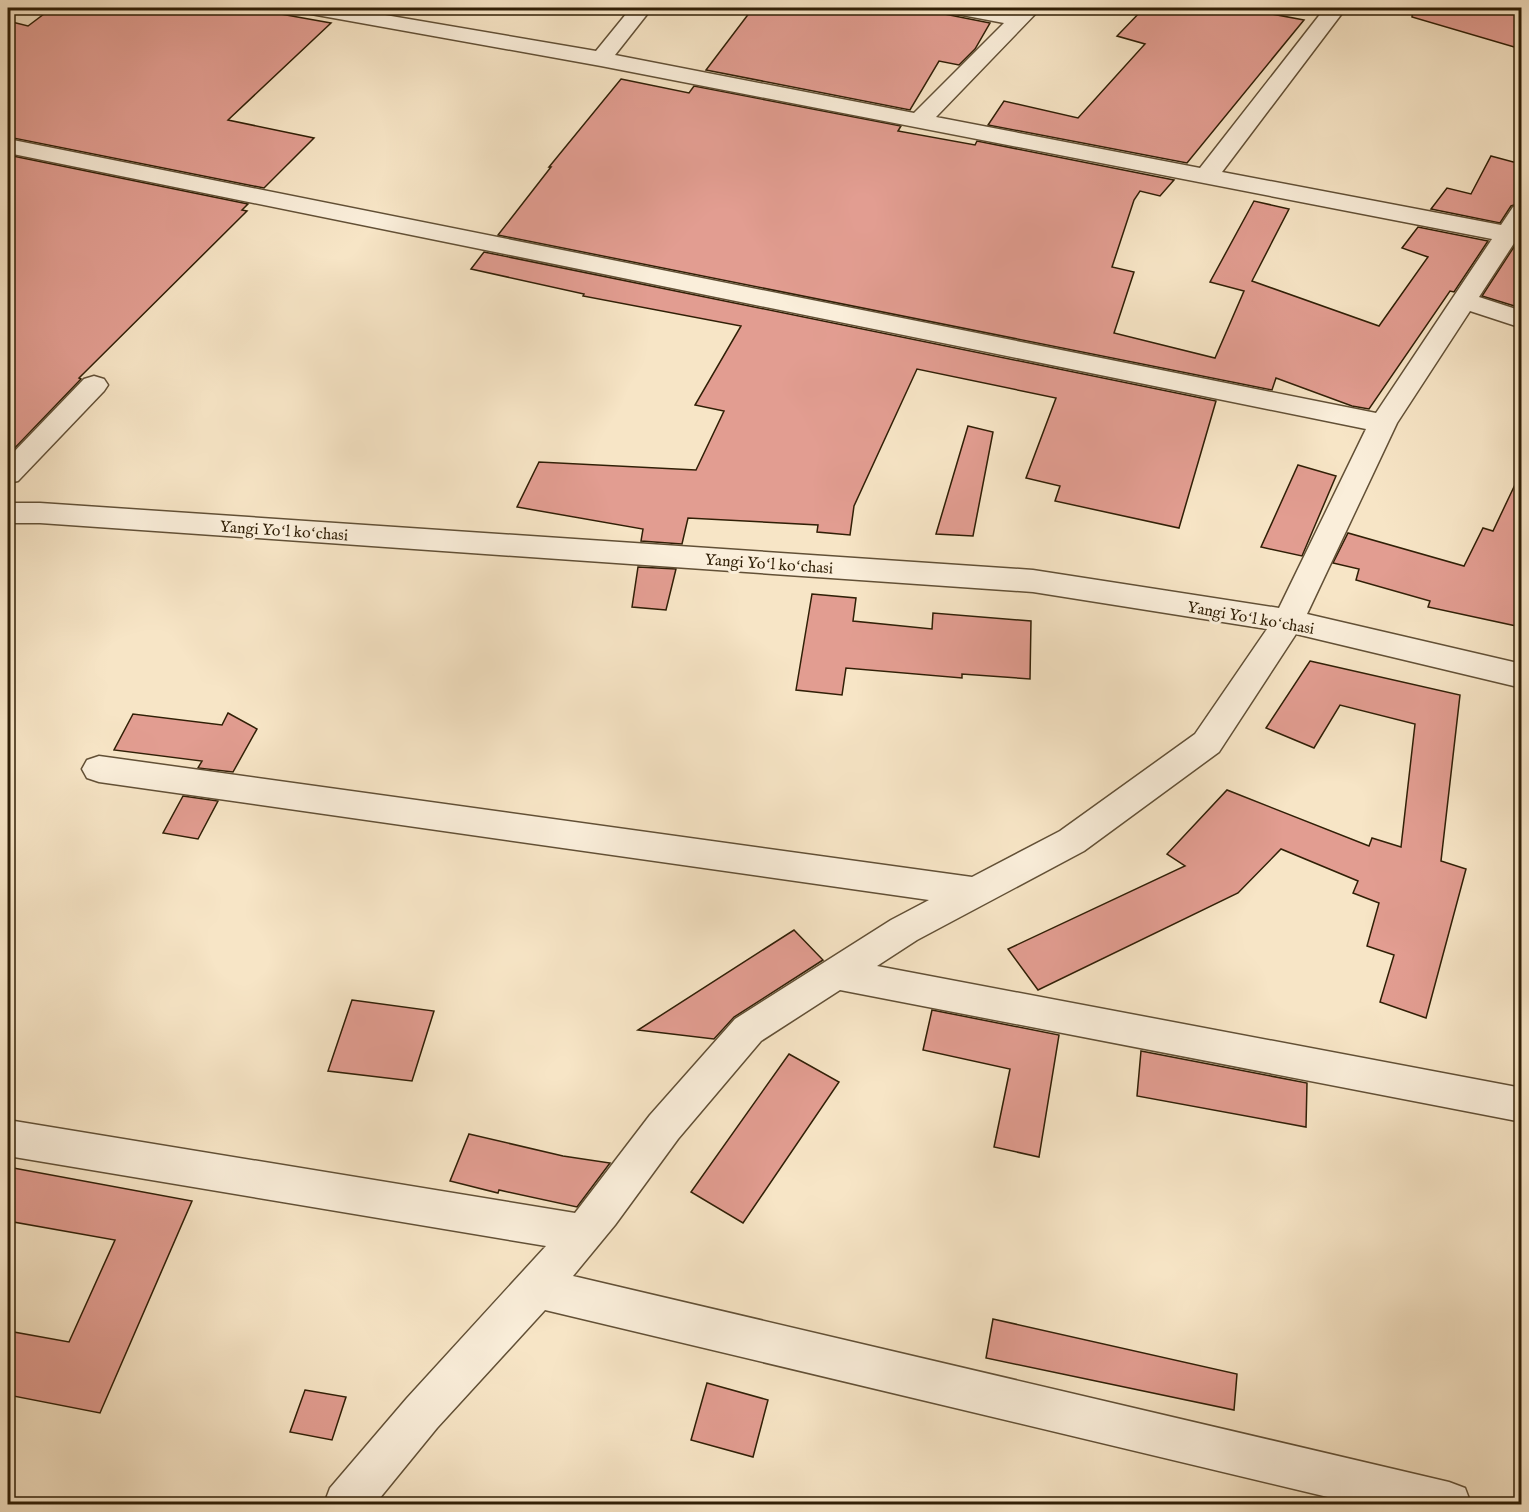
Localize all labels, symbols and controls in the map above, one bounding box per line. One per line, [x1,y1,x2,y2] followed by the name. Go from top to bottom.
[219,518,349,546] street label: Yangi Yoʻl koʻchasi
[704,551,834,579] street label: Yangi Yoʻl koʻchasi
[1186,598,1316,640] street label: Yangi Yoʻl koʻchasi

